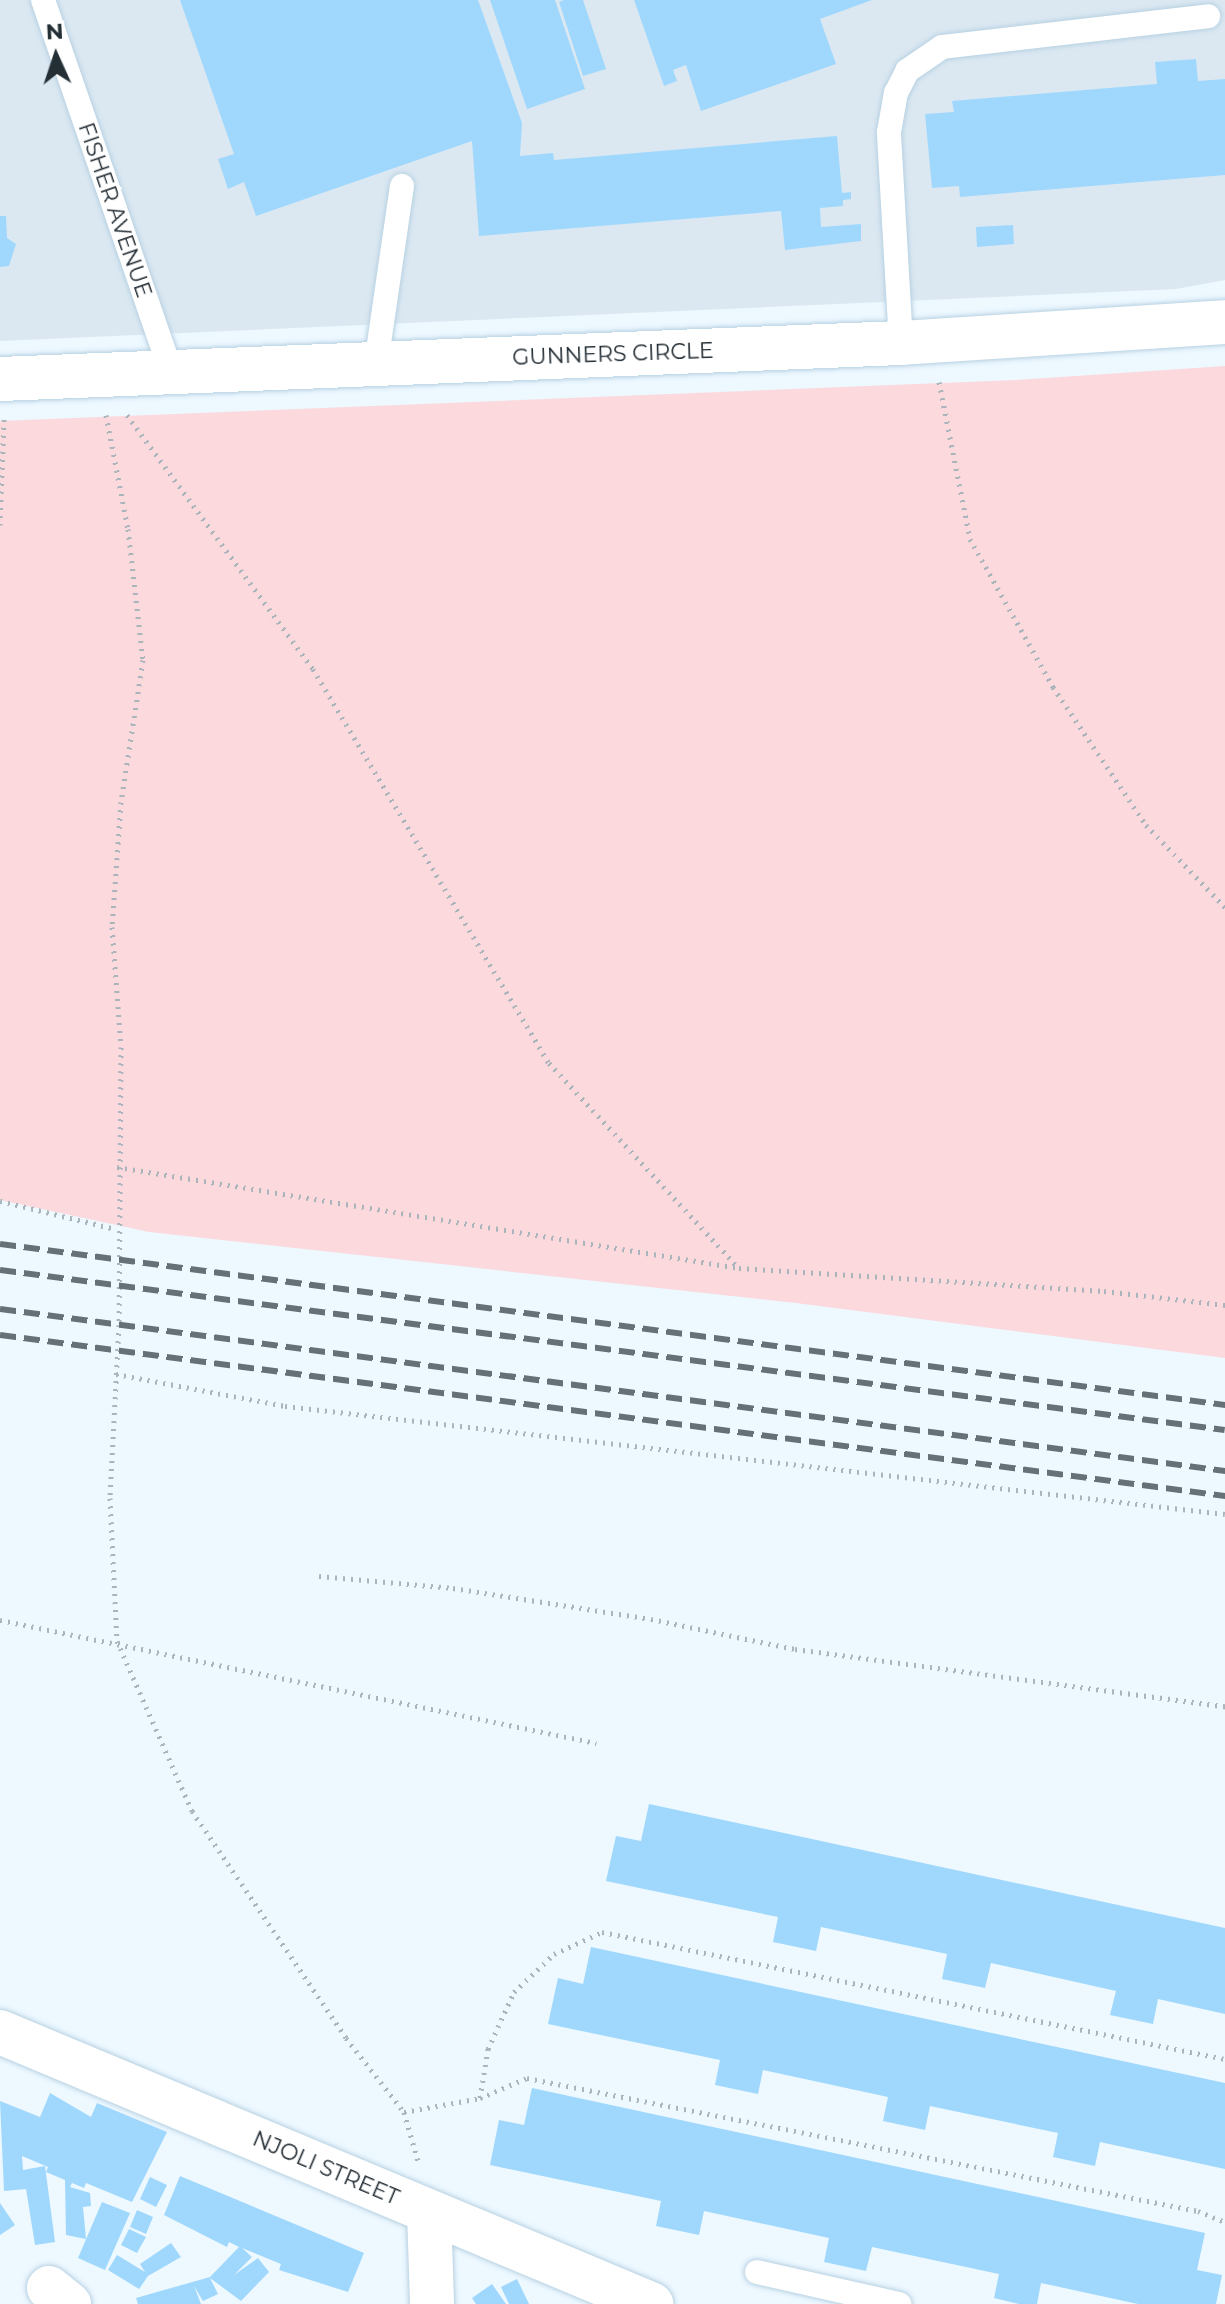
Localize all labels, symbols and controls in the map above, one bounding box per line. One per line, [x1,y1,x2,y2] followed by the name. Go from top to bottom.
[16,16,96,96] north arrow
[45,18,64,45] text: N
[73,119,157,301] street label: FISHER AVENUE
[512,337,714,371] street label: GUNNERS CIRCLE
[249,2125,403,2211] street label: NJOLI STREET

